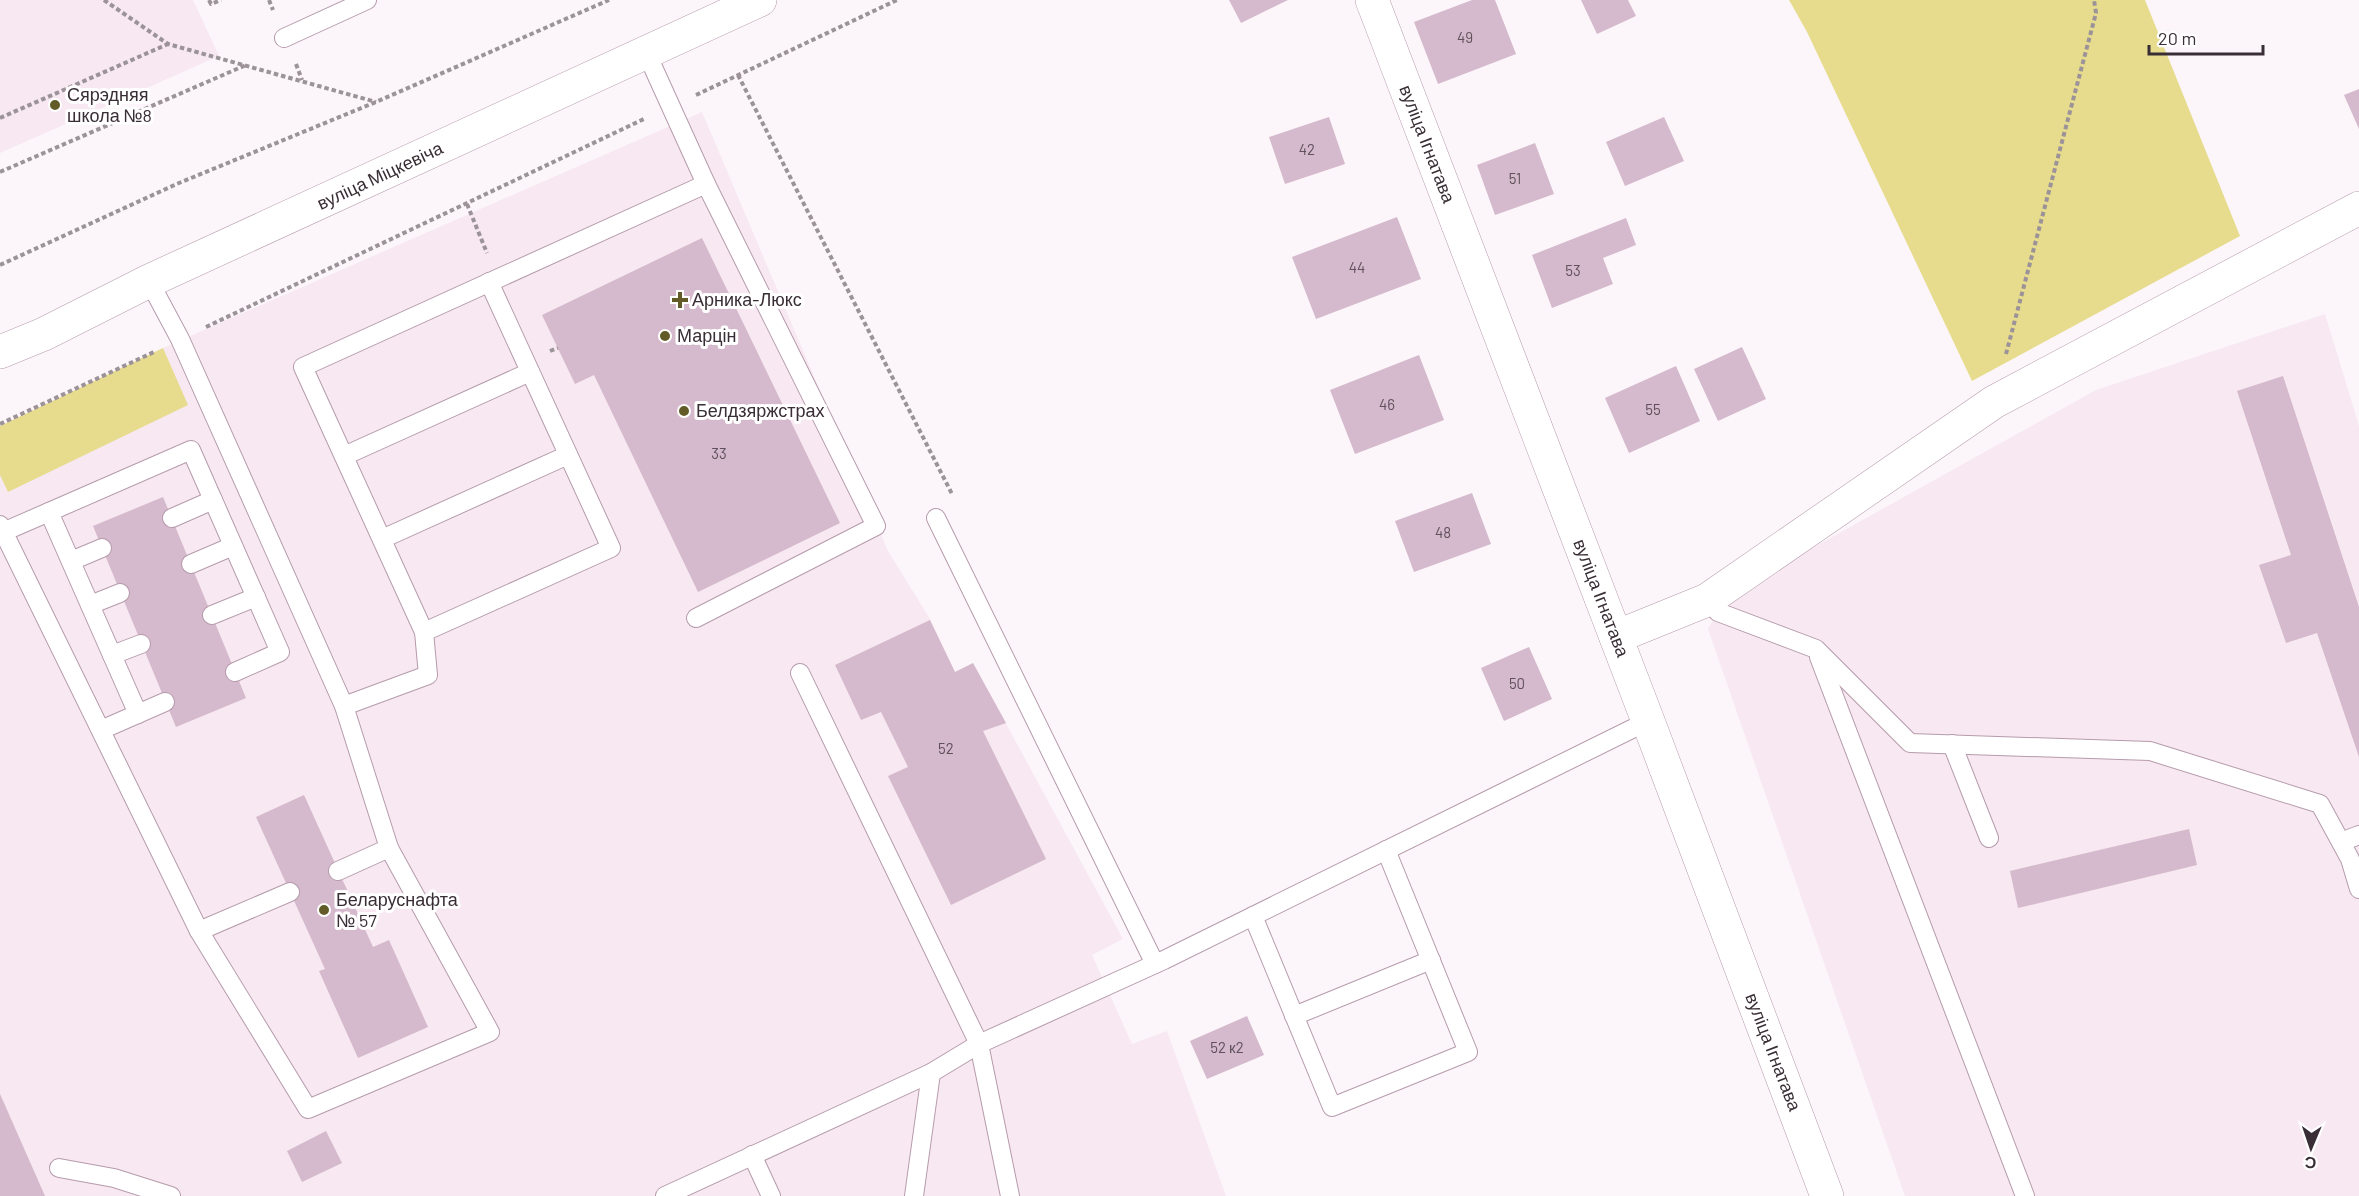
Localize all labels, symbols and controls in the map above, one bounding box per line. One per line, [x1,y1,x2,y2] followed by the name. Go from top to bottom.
[2149,18,2263,56] scale bar
[2158,27,2196,49] text: 20 m
[1457,28,1473,46] house number: 49
[1395,81,1461,207] street label: вуліца Ігнатава
[67,83,152,126] place label: Сярэдняя школа №8
[48,98,62,112] marker: Сярэдняя школа №8
[313,136,447,214] street label: вуліца Міцкевіча
[1299,140,1315,158] house number: 42
[1509,169,1521,187] house number: 51
[1349,258,1365,276] house number: 44
[1565,261,1581,279] house number: 53
[692,288,802,310] place label: Арника-Люкс
[673,293,687,307] marker: Арника-Люкс
[677,324,736,346] place label: Марцін
[658,329,672,343] marker: Марцін
[1379,395,1395,413] house number: 46
[696,399,825,421] place label: Белдзяржстрах
[1645,400,1661,418] house number: 55
[677,404,691,418] marker: Белдзяржстрах
[711,444,727,462] house number: 33
[1435,523,1451,541] house number: 48
[1569,535,1635,661] street label: вуліца Ігнатава
[1509,674,1525,692] house number: 50
[938,739,954,757] house number: 52
[336,888,459,931] place label: Беларуснафта № 57
[317,903,331,917] marker: Беларуснафта № 57
[1741,989,1807,1115] street label: вуліца Ігнатава
[1210,1038,1244,1056] house number: 52 к2
[2281,1118,2341,1178] north arrow
[2304,1154,2317,1173] text: С

